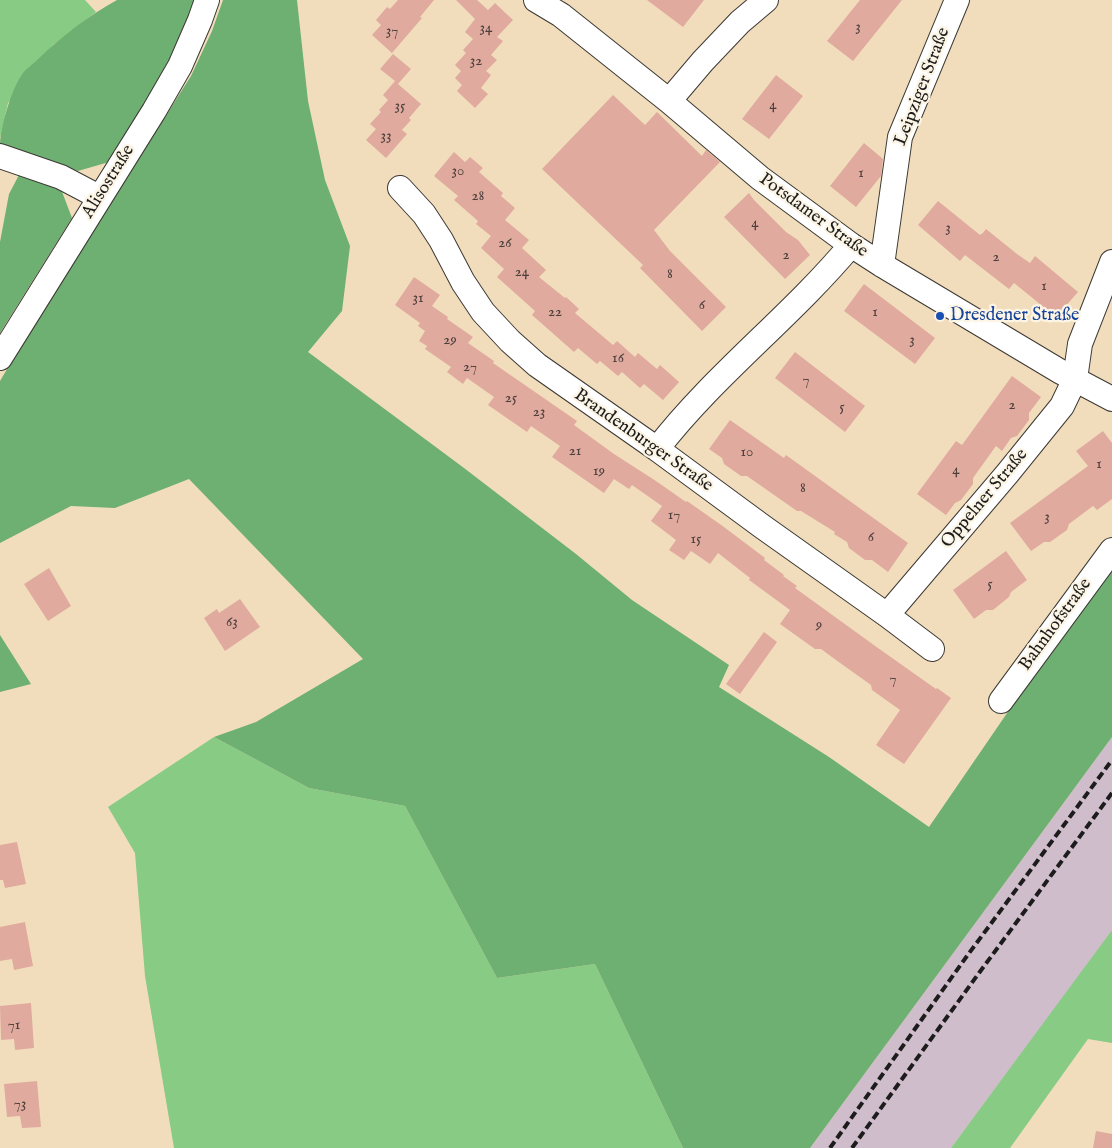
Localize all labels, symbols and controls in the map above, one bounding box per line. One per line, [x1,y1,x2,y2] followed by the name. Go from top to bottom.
[855,19,861,37] house number: 3
[480,20,492,38] house number: 34
[386,23,398,41] house number: 37
[891,25,955,149] street label: Leipziger Straße
[470,53,482,71] house number: 32
[769,97,777,115] house number: 4
[394,98,406,116] house number: 35
[380,128,392,146] house number: 33
[78,141,140,223] street label: Alisostraße
[452,163,464,181] house number: 30
[858,165,864,183] house number: 1
[754,169,872,263] street label: Potsdamer Straße
[472,188,484,206] house number: 28
[751,215,759,233] house number: 4
[945,220,951,238] house number: 3
[498,235,512,253] house number: 26
[782,247,790,265] house number: 2
[992,249,1000,267] house number: 2
[515,264,529,282] house number: 24
[667,266,673,284] house number: 8
[1041,278,1047,296] house number: 1
[412,290,424,308] house number: 31
[699,297,705,315] house number: 6
[548,304,562,322] house number: 22
[872,304,878,322] house number: 1
[950,305,1079,327] place label: Dresdener Straße
[934,310,946,322] marker: Dresdener Straße
[443,332,457,350] house number: 29
[909,332,915,350] house number: 3
[612,350,624,368] house number: 16
[463,359,477,377] house number: 27
[802,372,810,390] house number: 7
[569,385,717,497] street label: Brandenburger Straße
[505,390,517,408] house number: 25
[1008,397,1016,415] house number: 2
[839,399,845,417] house number: 5
[533,404,545,422] house number: 23
[569,443,581,461] house number: 21
[741,444,753,462] house number: 10
[937,445,1033,553] street label: Oppelner Straße
[1096,456,1102,474] house number: 1
[952,462,960,480] house number: 4
[593,463,605,481] house number: 19
[800,480,806,498] house number: 8
[668,507,680,525] house number: 17
[1044,509,1050,527] house number: 3
[868,529,874,547] house number: 6
[690,531,702,549] house number: 15
[1015,575,1097,675] street label: Bahnhofstraße
[987,576,993,594] house number: 5
[226,614,238,632] house number: 63
[816,617,822,635] house number: 9
[889,671,897,689] house number: 7
[8,1017,20,1035] house number: 71
[14,1096,26,1114] house number: 73

